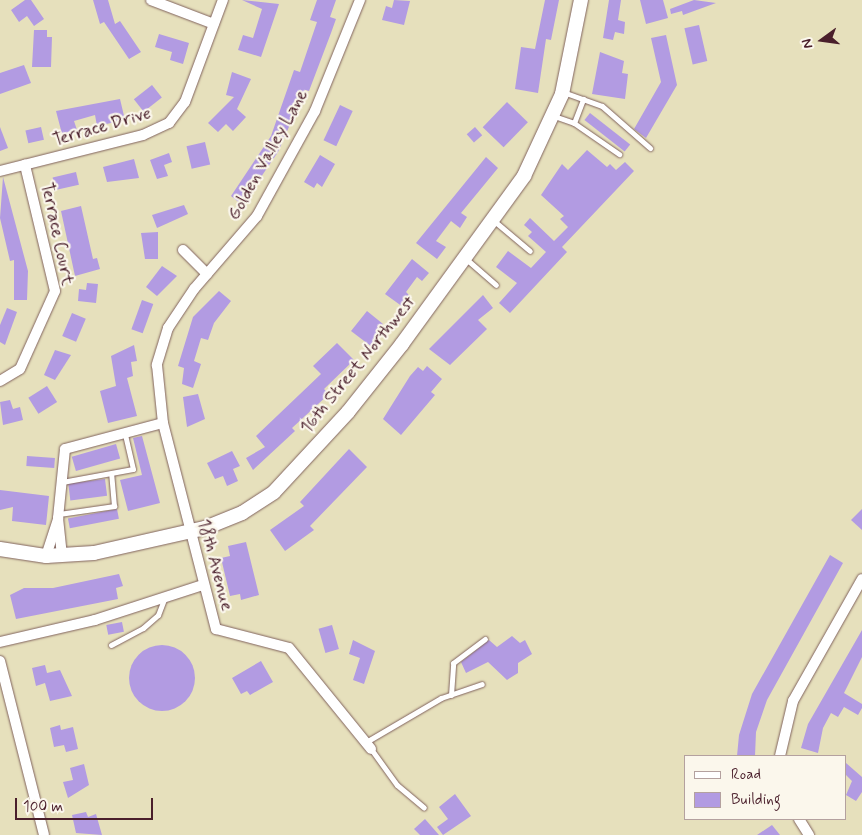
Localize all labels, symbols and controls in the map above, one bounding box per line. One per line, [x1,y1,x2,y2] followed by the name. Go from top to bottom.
[797,15,847,65] north arrow
[798,37,817,50] text: N
[224,87,312,223] street label: Golden Valley Lane
[51,103,153,151] street label: Terrace Drive
[36,181,78,287] street label: Terrace Court
[296,292,420,438] street label: 16th Street Northwest
[192,517,238,613] street label: 18th Avenue
[684,755,847,820] legend
[731,765,761,785] text: Road
[18,788,155,820] scale bar
[731,790,781,810] text: Building
[23,797,63,817] text: 100 m

